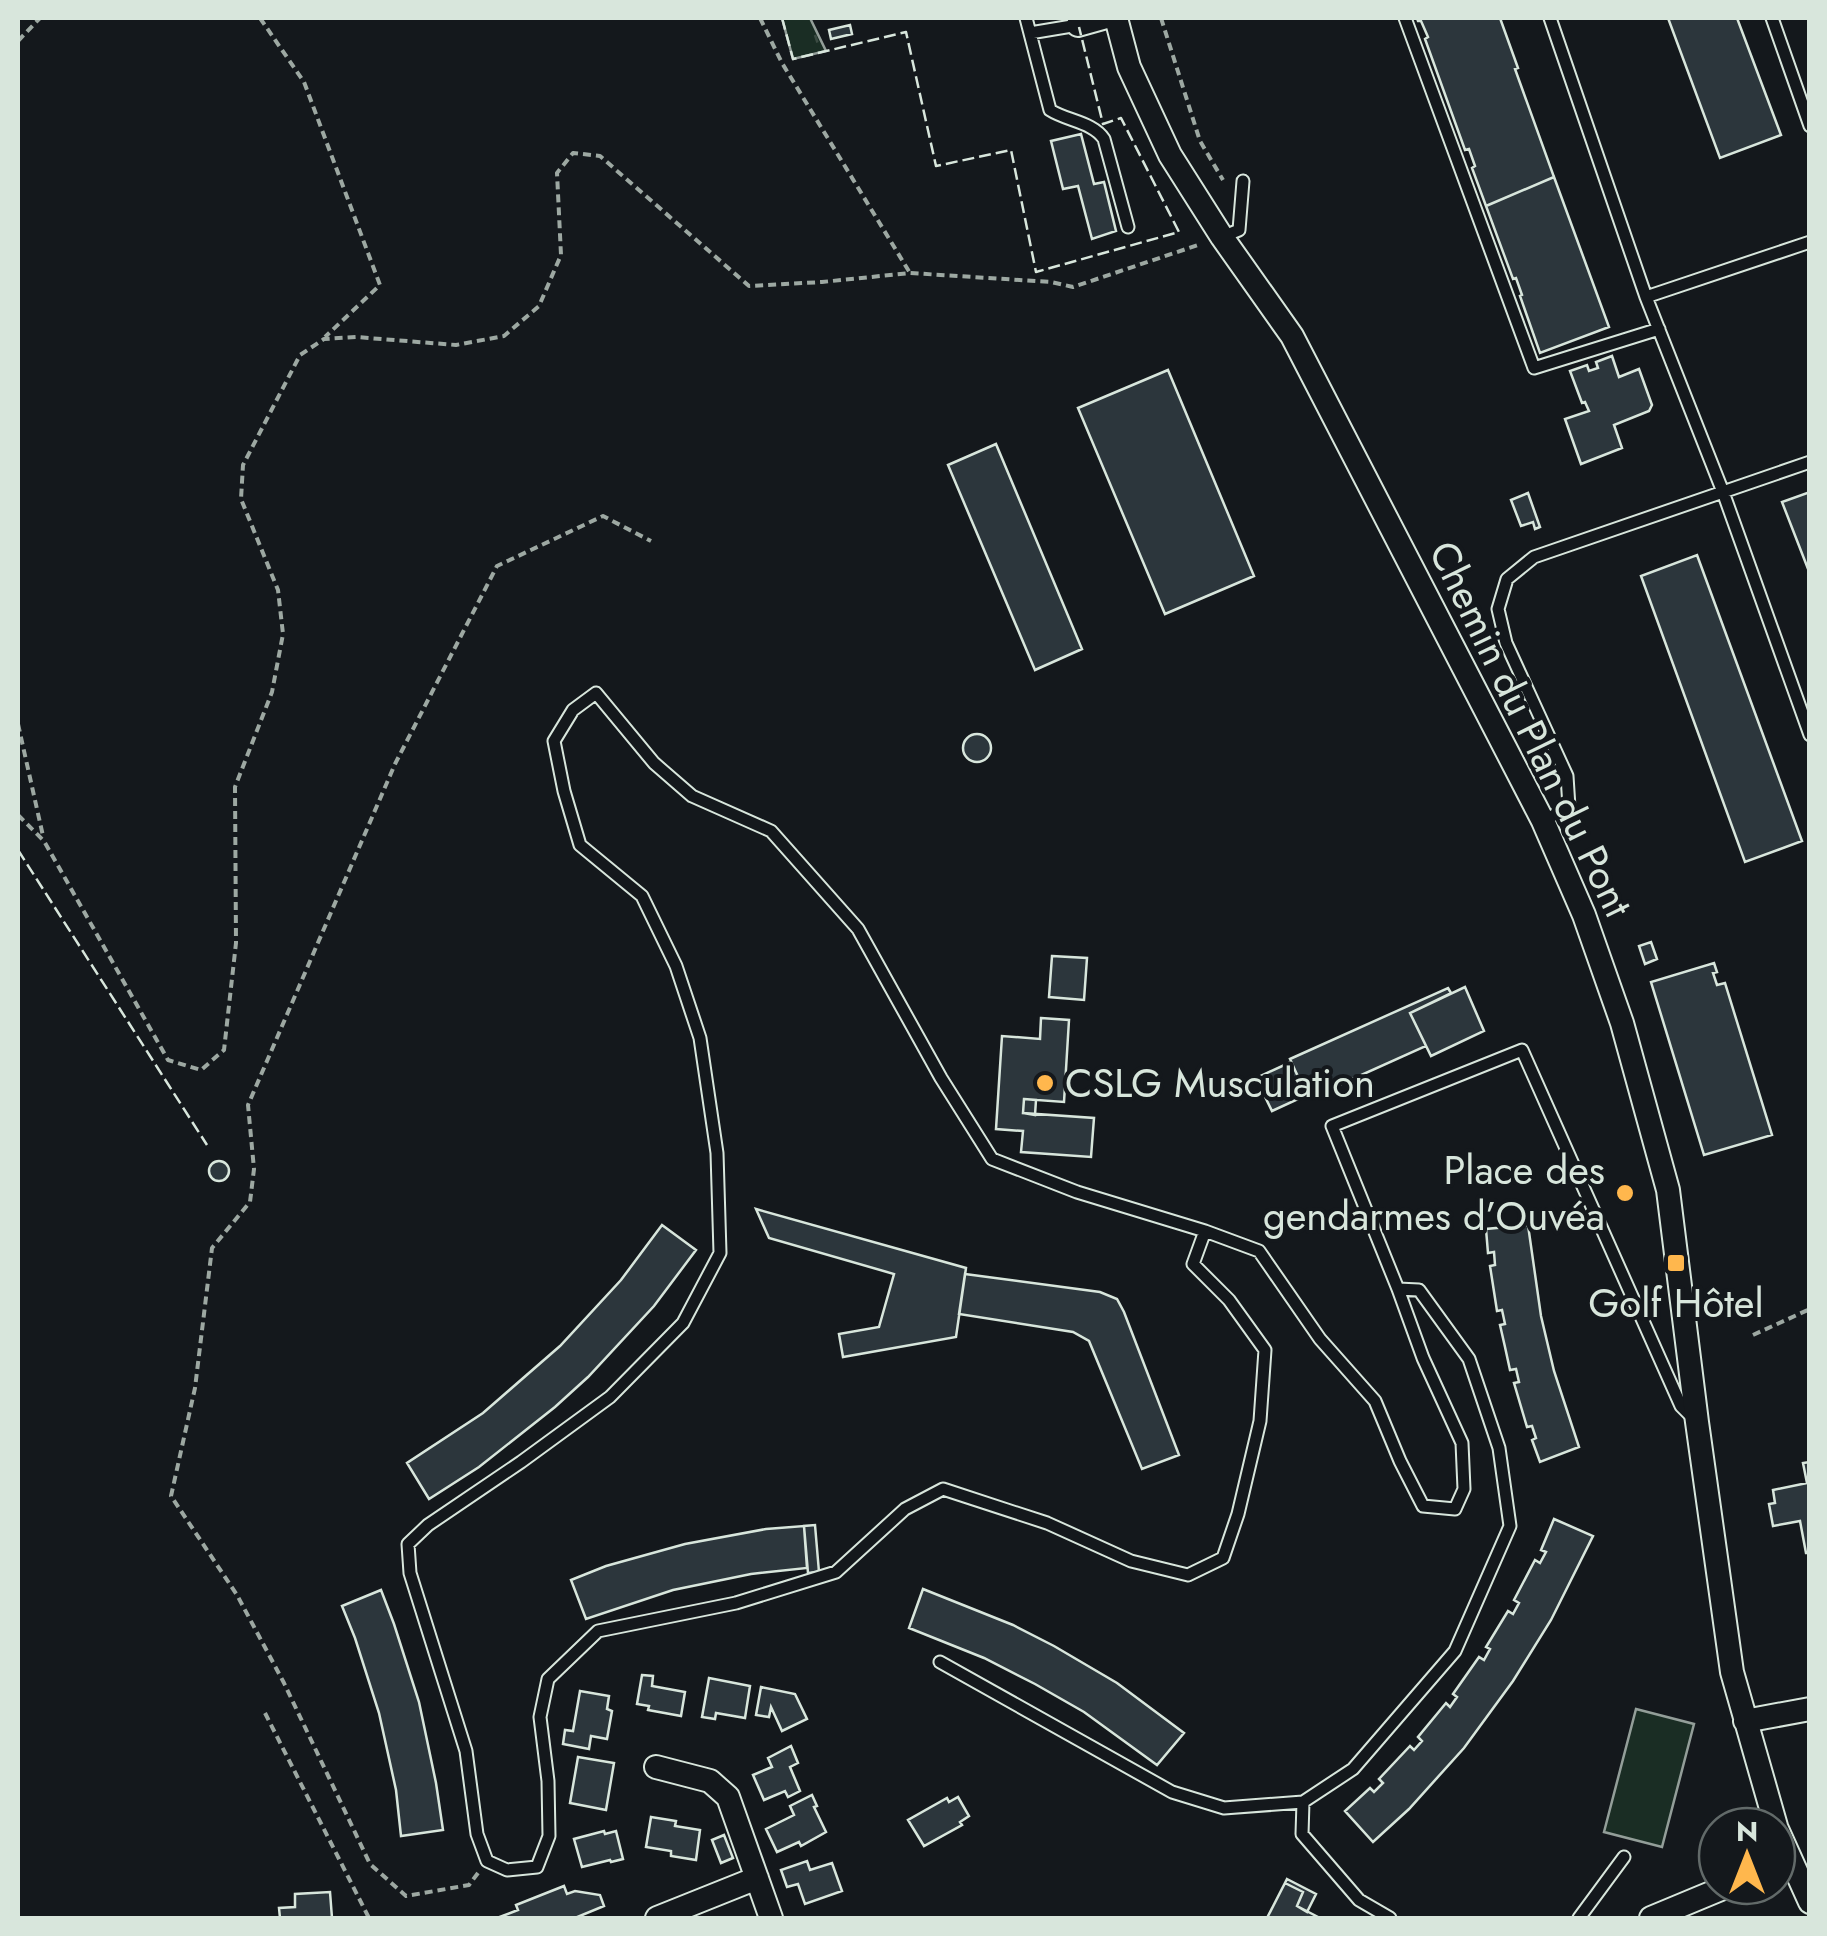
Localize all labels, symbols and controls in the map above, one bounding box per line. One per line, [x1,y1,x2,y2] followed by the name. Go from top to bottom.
[1415,531,1647,927] street label: Chemin du Plan du Pont
[1065,1054,1375,1112] place label: CSLG Musculation
[1034,1072,1056,1094] marker: CSLG Musculation
[1263,1141,1605,1245] place label: Place des gendarmes d’Ouvéa
[1614,1182,1636,1204] marker: Place des gendarmes d’Ouvéa
[1665,1252,1687,1274] marker: Golf Hôtel
[1588,1274,1764,1332] place label: Golf Hôtel
[1697,1806,1797,1906] north arrow
[1736,1811,1758,1852] text: N

